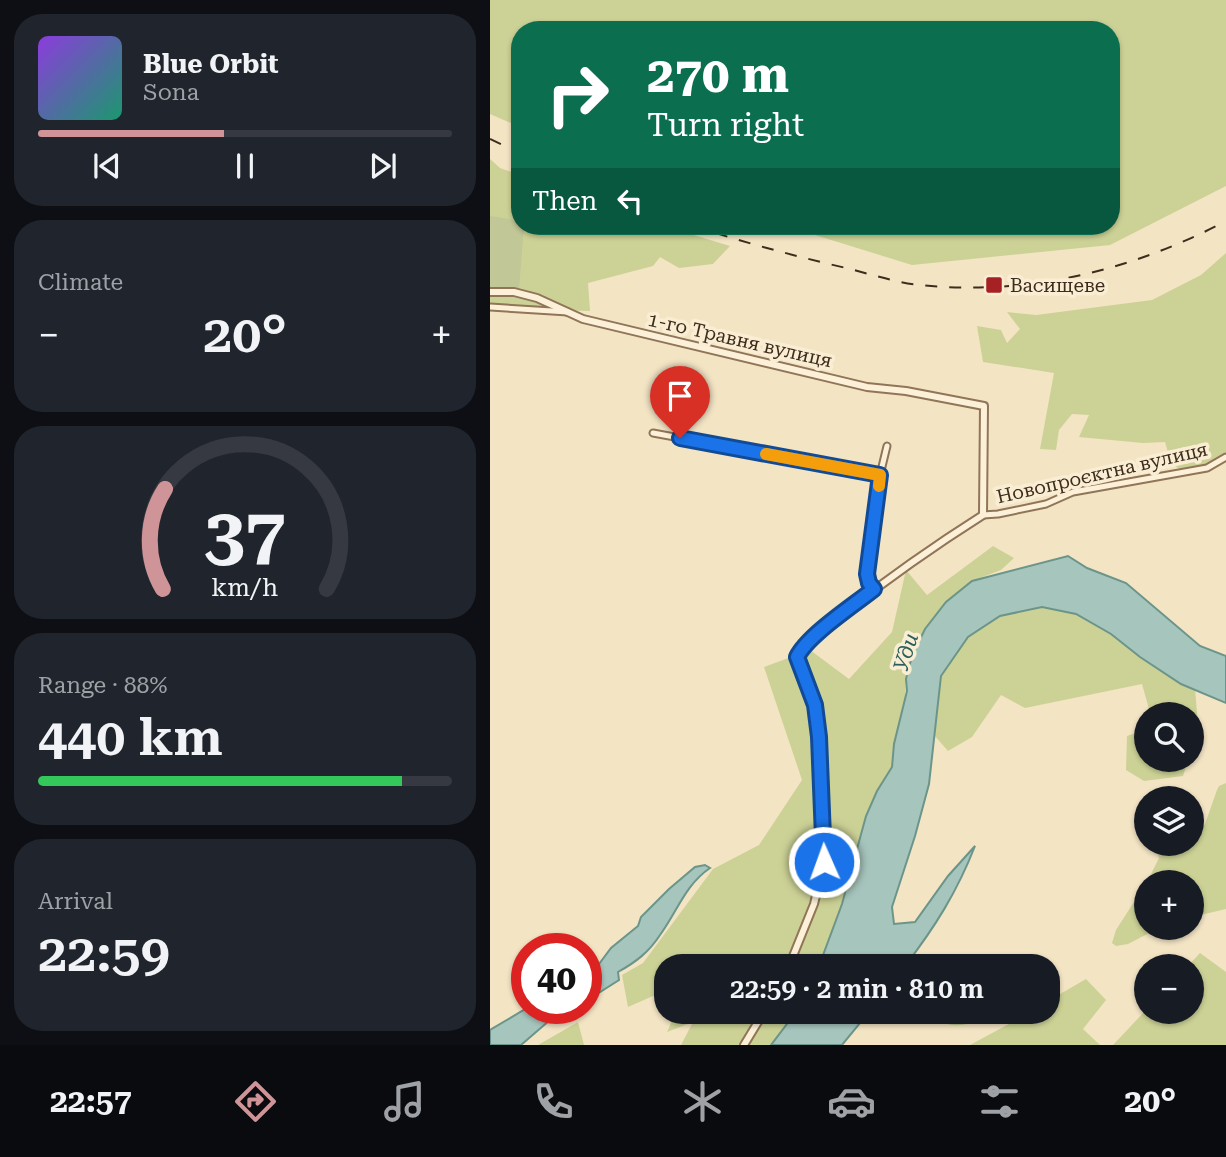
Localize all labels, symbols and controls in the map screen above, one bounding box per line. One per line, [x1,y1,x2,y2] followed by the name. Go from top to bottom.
[647,47,789,104] text: 270 m
[143,49,279,79] text: Blue Orbit
[532,49,623,140] icon: right
[143,79,199,106] text: Sona
[647,106,804,144] text: Turn right
[88,147,126,185] icon: previous
[226,147,264,185] icon: pause
[364,147,402,185] icon: next
[611,182,649,220] icon: left
[532,186,597,216] text: Then
[38,269,123,296] text: Climate
[1010,274,1105,297] place label: Васищеве
[984,275,1004,295] marker: Васищеве
[203,304,287,365] text: 20°
[646,308,834,372] street label: 1-го Травня вулиця
[38,313,59,357] text: −
[431,313,452,357] text: +
[650,366,710,438] pin
[661,377,699,415] icon: arrive
[994,437,1210,508] street label: Новопроєктна вулиця
[204,492,286,577] text: 37
[212,572,278,601] text: km/h
[889,630,923,674] water label: Уди
[38,672,167,699] text: Range · 88%
[1134,702,1204,1024] map controls
[1134,702,1204,772] button: search
[38,707,223,768] text: 440 km
[1134,786,1204,856] button: layers
[787,825,861,899] position arrow
[1134,870,1204,940] button: +
[38,888,113,915] text: Arrival
[38,923,170,984] text: 22:59
[511,933,602,1024] speed limit sign: 40
[1134,954,1204,1024] button: −
[730,974,984,1004] text: 22:59 · 2 min · 810 m
[231,1077,280,1126] icon: directions
[380,1077,429,1126] icon: music
[529,1077,578,1126] icon: phone
[678,1077,727,1126] icon: climate
[827,1077,876,1126] icon: car
[975,1077,1024,1126] icon: filters
[50,1082,132,1120] text: 22:57
[1124,1082,1176,1120] text: 20°

